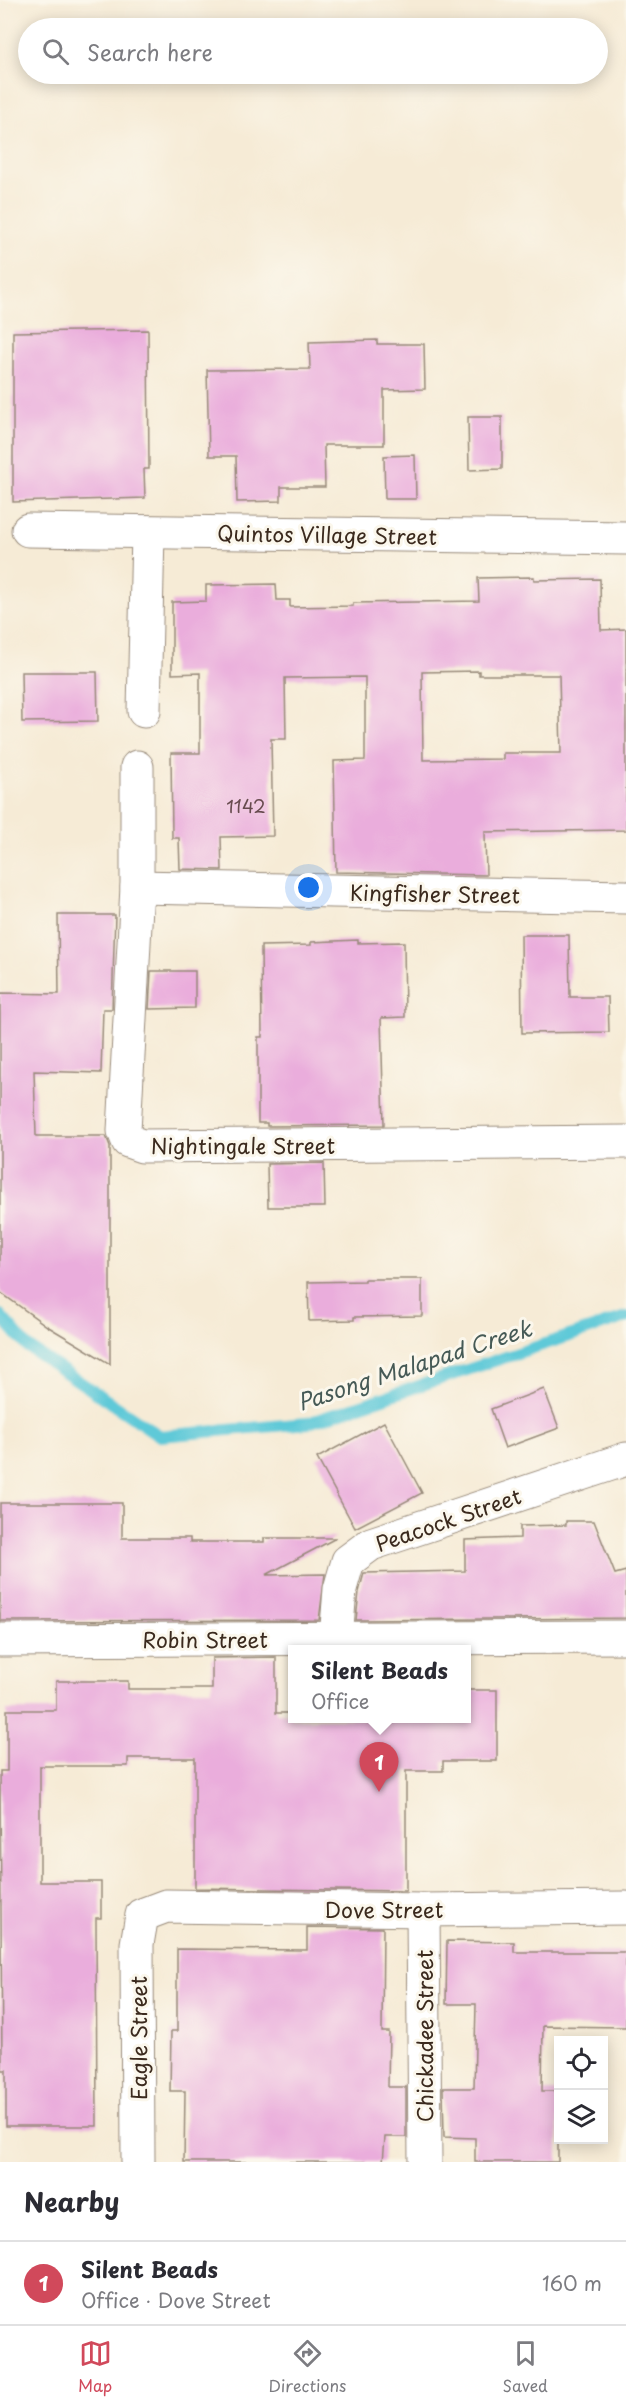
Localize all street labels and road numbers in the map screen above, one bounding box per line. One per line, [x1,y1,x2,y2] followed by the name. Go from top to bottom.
[217,516,437,552] street label: Quintos Village Street
[350,876,520,910] street label: Kingfisher Street
[151,1129,335,1161] street label: Nightingale Street
[371,1479,525,1559] street label: Peacock Street
[142,1623,268,1655] street label: Robin Street
[325,1893,443,1925] street label: Dove Street
[408,1950,440,2122] street label: Chickadee Street
[122,1976,154,2100] street label: Eagle Street

